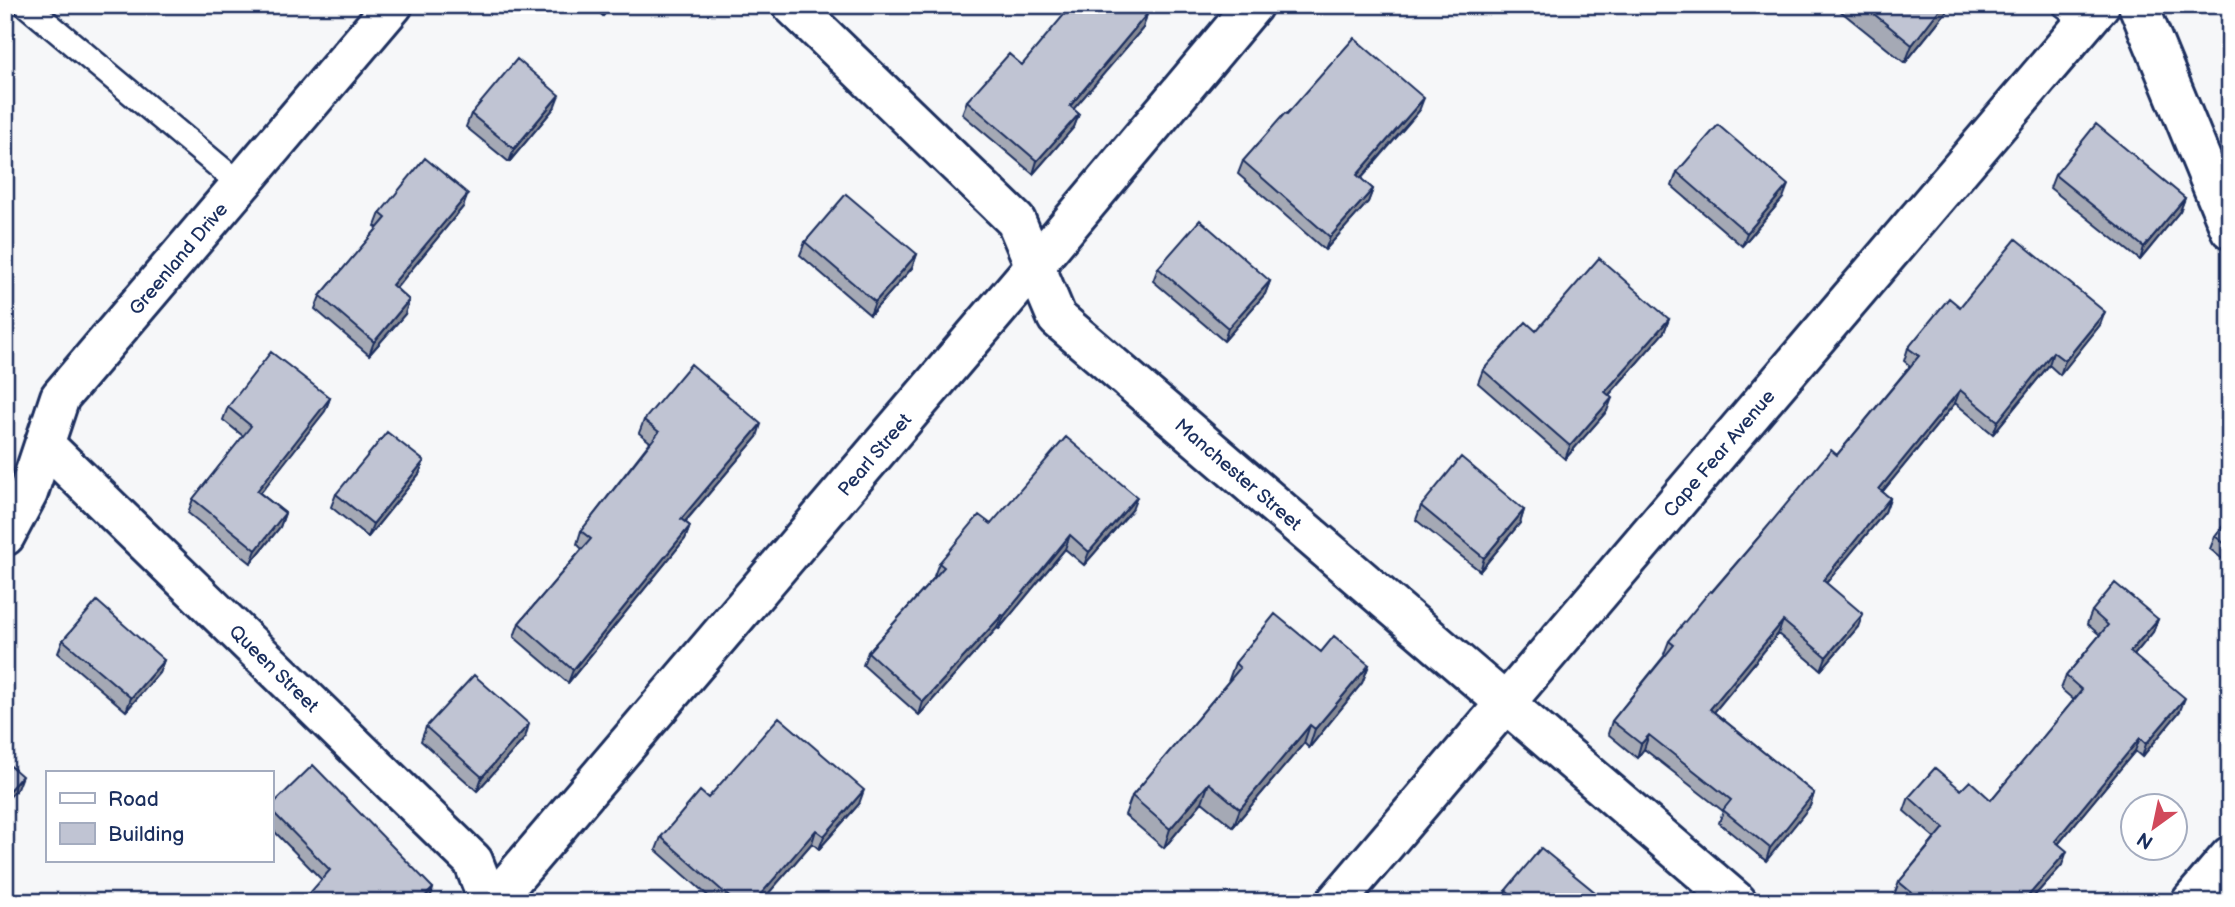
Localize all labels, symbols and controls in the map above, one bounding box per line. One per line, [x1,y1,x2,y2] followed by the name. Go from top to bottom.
[125,198,233,320] street label: Greenland Drive
[1659,385,1780,522] street label: Cape Fear Avenue
[834,409,917,501] street label: Pearl Street
[1170,414,1306,536] street label: Manchester Street
[224,621,323,718] street label: Queen Street
[46,771,273,862] legend
[108,787,159,812] text: Road
[2120,792,2190,862] north arrow
[108,822,184,847] text: Building
[2133,826,2158,854] text: N

